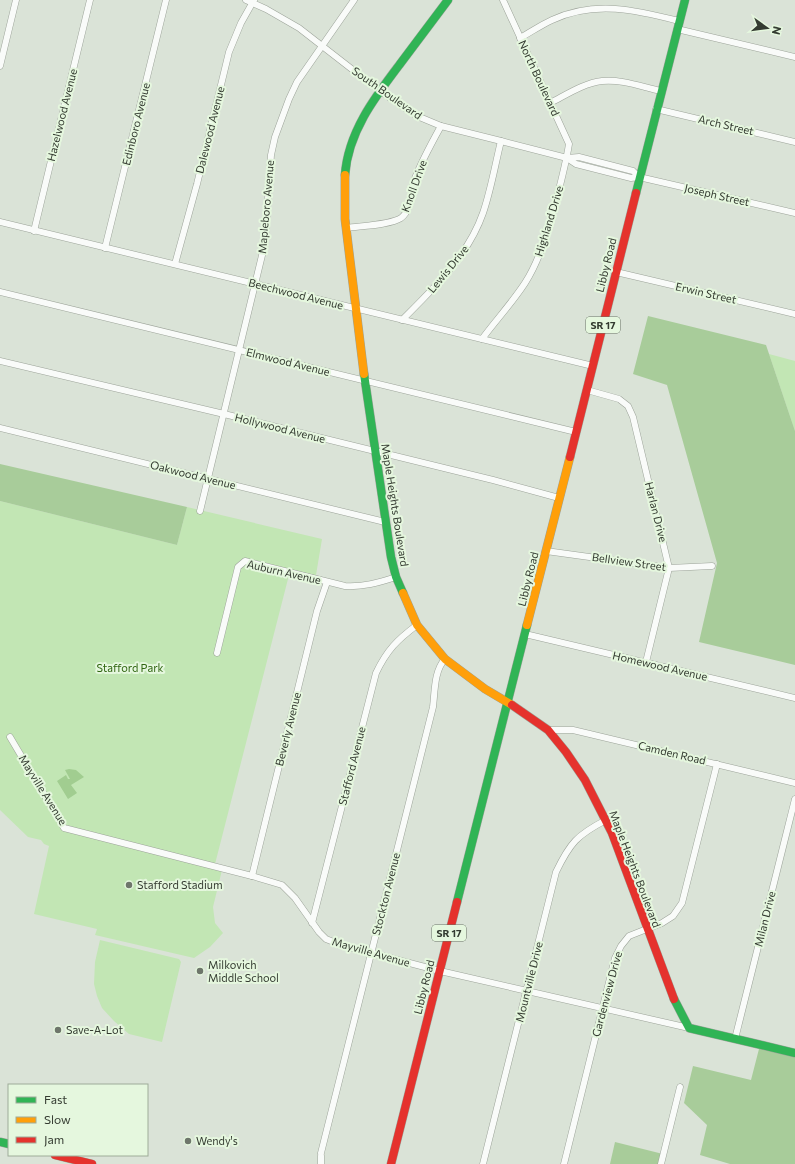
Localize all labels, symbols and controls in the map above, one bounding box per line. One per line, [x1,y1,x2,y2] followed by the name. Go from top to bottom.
[747,8,787,48] north arrow
[770,25,784,36] text: N
[516,38,563,118] street label: North Boulevard
[350,64,425,121] street label: South Boulevard
[44,67,79,163] street label: Hazelwood Avenue
[119,81,152,167] street label: Edinboro Avenue
[192,85,227,175] street label: Dalewood Avenue
[697,112,756,137] street label: Arch Street
[398,158,429,214] street label: Knoll Drive
[255,159,276,254] street label: Mapleboro Avenue
[683,181,751,209] street label: Joseph Street
[532,184,565,258] street label: Highland Drive
[592,236,619,293] street label: Libby Road
[425,242,471,295] street label: Lewis Drive
[247,275,345,312] street label: Beechwood Avenue
[674,279,738,306] street label: Erwin Street
[586,317,620,333] road number: SR 17
[245,345,331,378] street label: Elmwood Avenue
[233,410,327,445] street label: Hollywood Avenue
[379,443,412,567] street label: Maple Heights Boulevard
[149,458,237,491] street label: Oakwood Avenue
[643,480,670,544] street label: Harlan Drive
[514,550,541,607] street label: Libby Road
[591,550,667,573] street label: Bellview Street
[246,557,323,586] street label: Auburn Avenue
[611,648,709,683] street label: Homewood Avenue
[96,661,164,674] park label: Stafford Park
[272,690,303,767] street label: Beverly Avenue
[335,725,368,807] street label: Stafford Avenue
[637,738,707,767] street label: Camden Road
[17,752,70,827] street label: Mayville Avenue
[607,808,664,929] street label: Maple Heights Boulevard
[369,851,402,937] street label: Stockton Avenue
[137,878,223,891] place label: Stafford Stadium
[124,880,134,890] marker: Stafford Stadium
[751,890,778,948] street label: Milan Drive
[432,925,466,941] road number: SR 17
[331,934,412,969] street label: Mayville Avenue
[512,940,545,1024] street label: Mountville Drive
[589,950,624,1038] street label: Gardenview Drive
[208,958,279,984] place label: Milkovich Middle School
[410,958,437,1015] street label: Libby Road
[195,966,205,976] marker: Milkovich Middle School
[66,1023,124,1036] place label: Save-A-Lot
[53,1025,63,1035] marker: Save-A-Lot
[8,1084,148,1156] legend
[44,1092,67,1106] text: Fast
[44,1112,71,1126] text: Slow
[44,1132,64,1147] text: Jam
[196,1134,238,1147] place label: Wendy's
[183,1136,193,1146] marker: Wendy's

